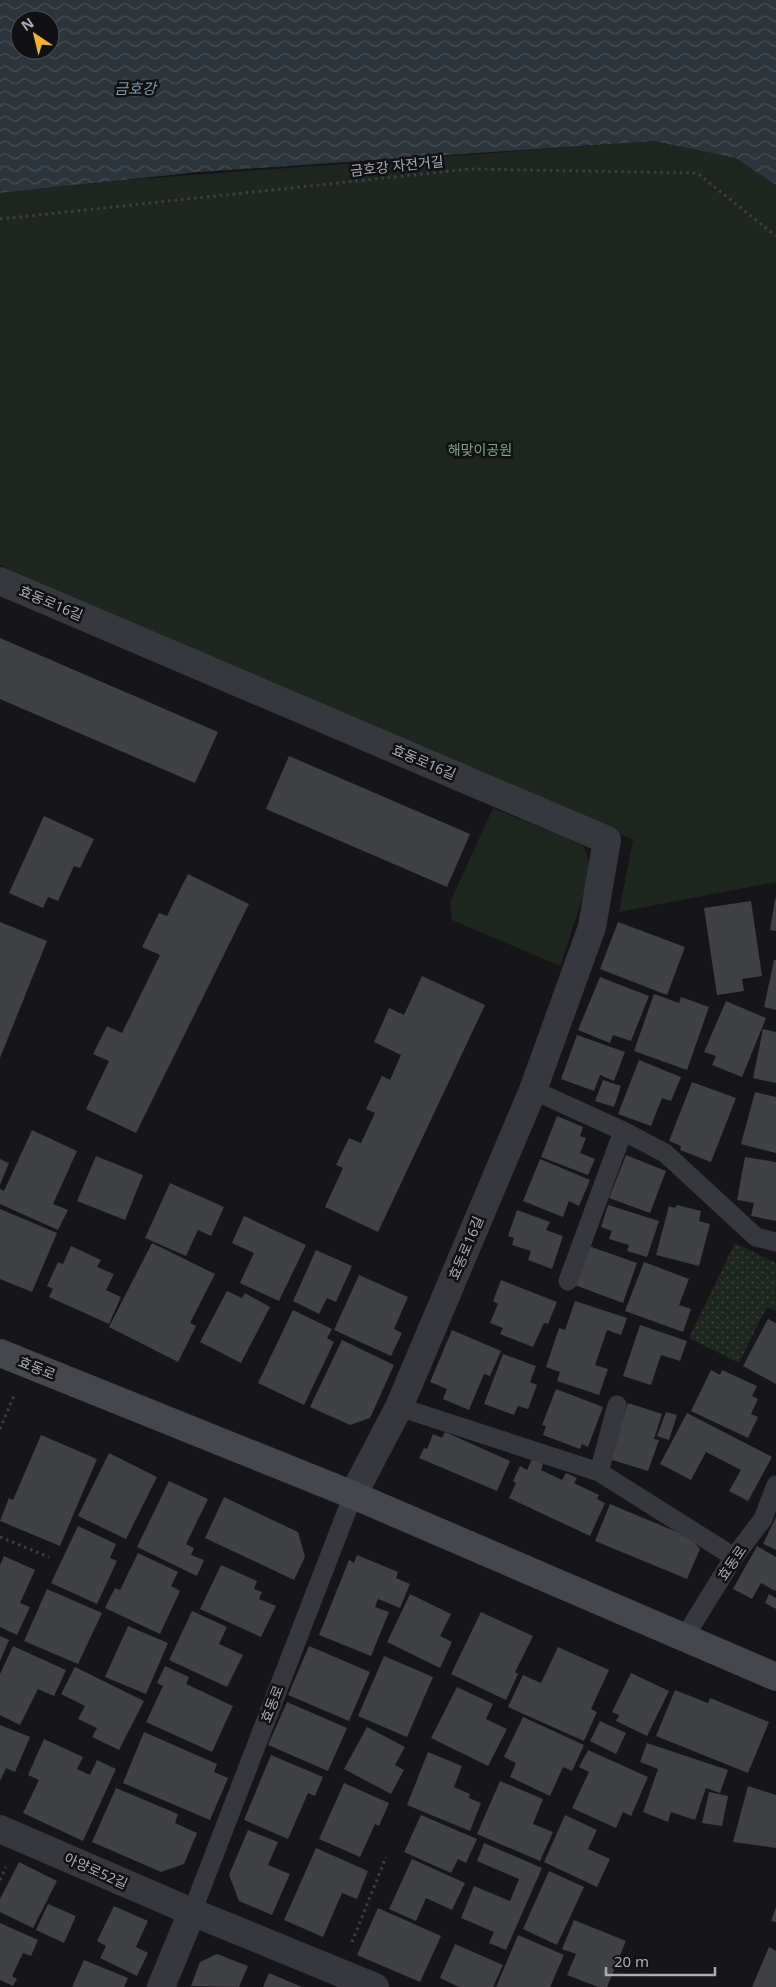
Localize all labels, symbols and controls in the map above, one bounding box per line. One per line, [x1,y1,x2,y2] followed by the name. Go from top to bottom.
[10,10,60,60] north arrow
[17,13,37,35] text: N
[114,78,158,98] water label: 금호강
[349,151,445,180] street label: 금호강 자전거길
[448,440,512,459] park label: 해맞이공원
[16,581,86,624] street label: 효동로16길
[389,740,459,783] street label: 효동로16길
[444,1213,487,1283] street label: 효동로16길
[16,1351,59,1384] street label: 효동로
[713,1541,750,1584] street label: 효동로
[256,1682,287,1725] street label: 효동로
[61,1848,131,1893] street label: 아양로52길
[606,1944,715,1976] scale bar
[614,1951,649,1971] text: 20 m

